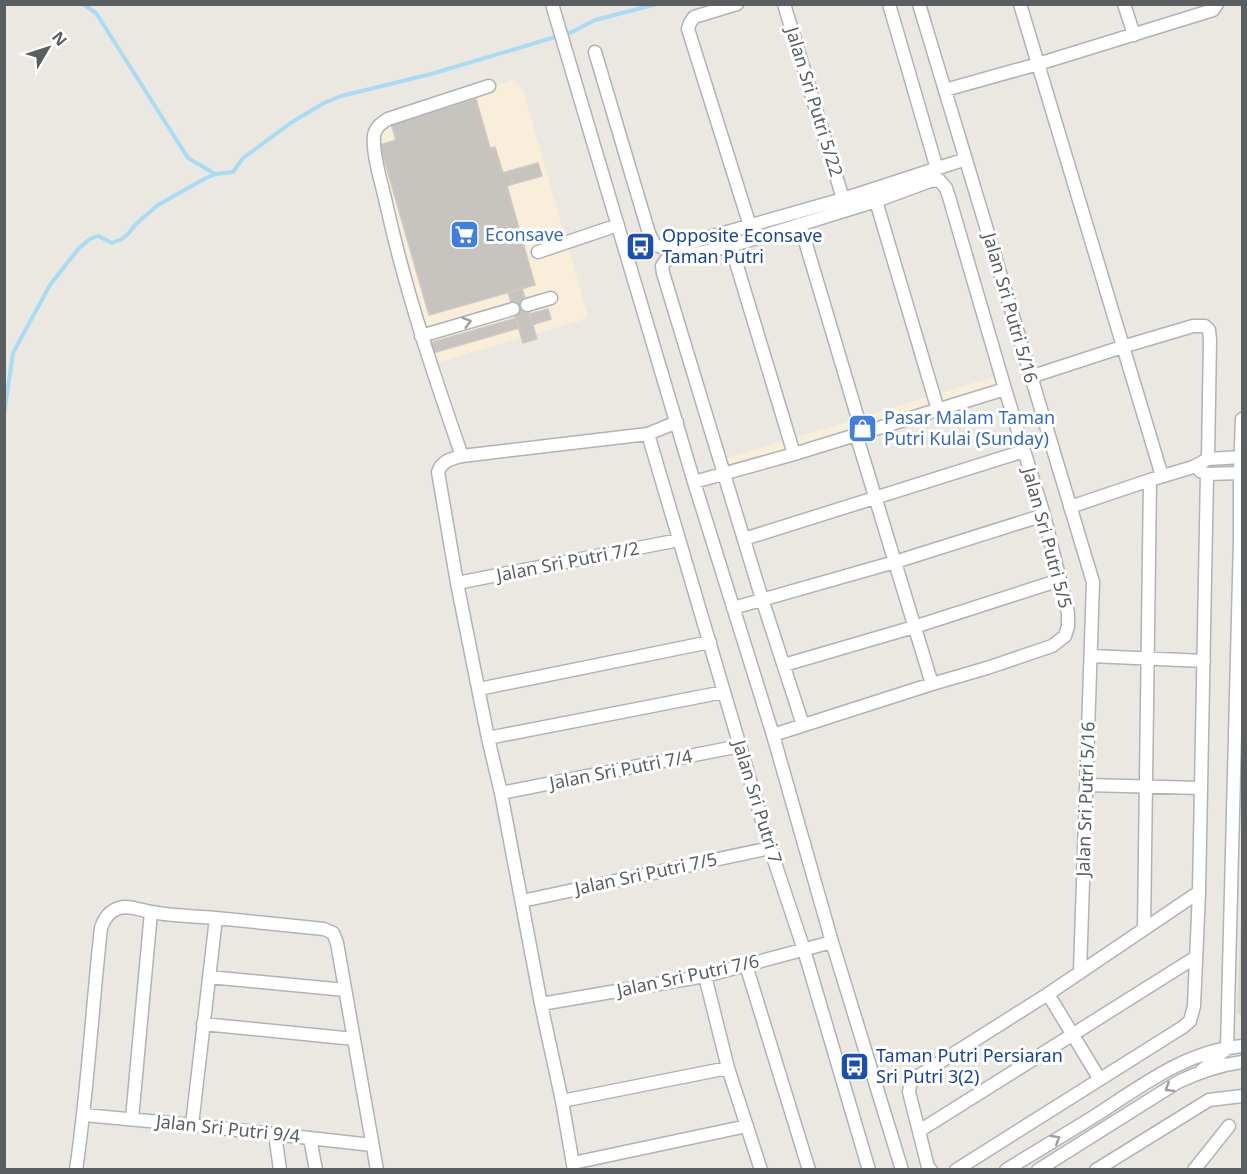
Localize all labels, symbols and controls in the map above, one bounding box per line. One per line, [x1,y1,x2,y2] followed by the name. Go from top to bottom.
[18,18,78,78] north arrow
[780,22,849,179] street label: Jalan Sri Putri 5/22
[47,27,72,51] text: N
[448,219,480,251] supermarket icon: Econsave
[485,222,564,246] place label: Econsave
[662,223,822,268] place label: Opposite Econsave Taman Putri
[978,228,1044,386] street label: Jalan Sri Putri 5/16
[625,230,657,262] bus stop icon: Opposite Econsave Taman Putri
[461,317,472,329] one-way arrow
[884,405,1055,450] place label: Pasar Malam Taman Putri Kulai (Sunday)
[847,412,879,444] shop icon: Pasar Malam Taman Putri Kulai (Sunday)
[1017,463,1078,611] street label: Jalan Sri Putri 5/5
[493,535,641,587] street label: Jalan Sri Putri 7/2
[1070,721,1100,879] street label: Jalan Sri Putri 5/16
[727,735,788,866] street label: Jalan Sri Putri 7
[546,743,694,795] street label: Jalan Sri Putri 7/4
[571,846,719,900] street label: Jalan Sri Putri 7/5
[613,948,761,1002] street label: Jalan Sri Putri 7/6
[876,1043,1063,1088] place label: Taman Putri Persiaran Sri Putri 3(2)
[839,1050,871,1082] bus stop icon: Taman Putri Persiaran Sri Putri 3(2)
[1164,1081,1175,1092] one-way arrow
[153,1108,301,1148] street label: Jalan Sri Putri 9/4
[1050,1135,1060,1147] one-way arrow

